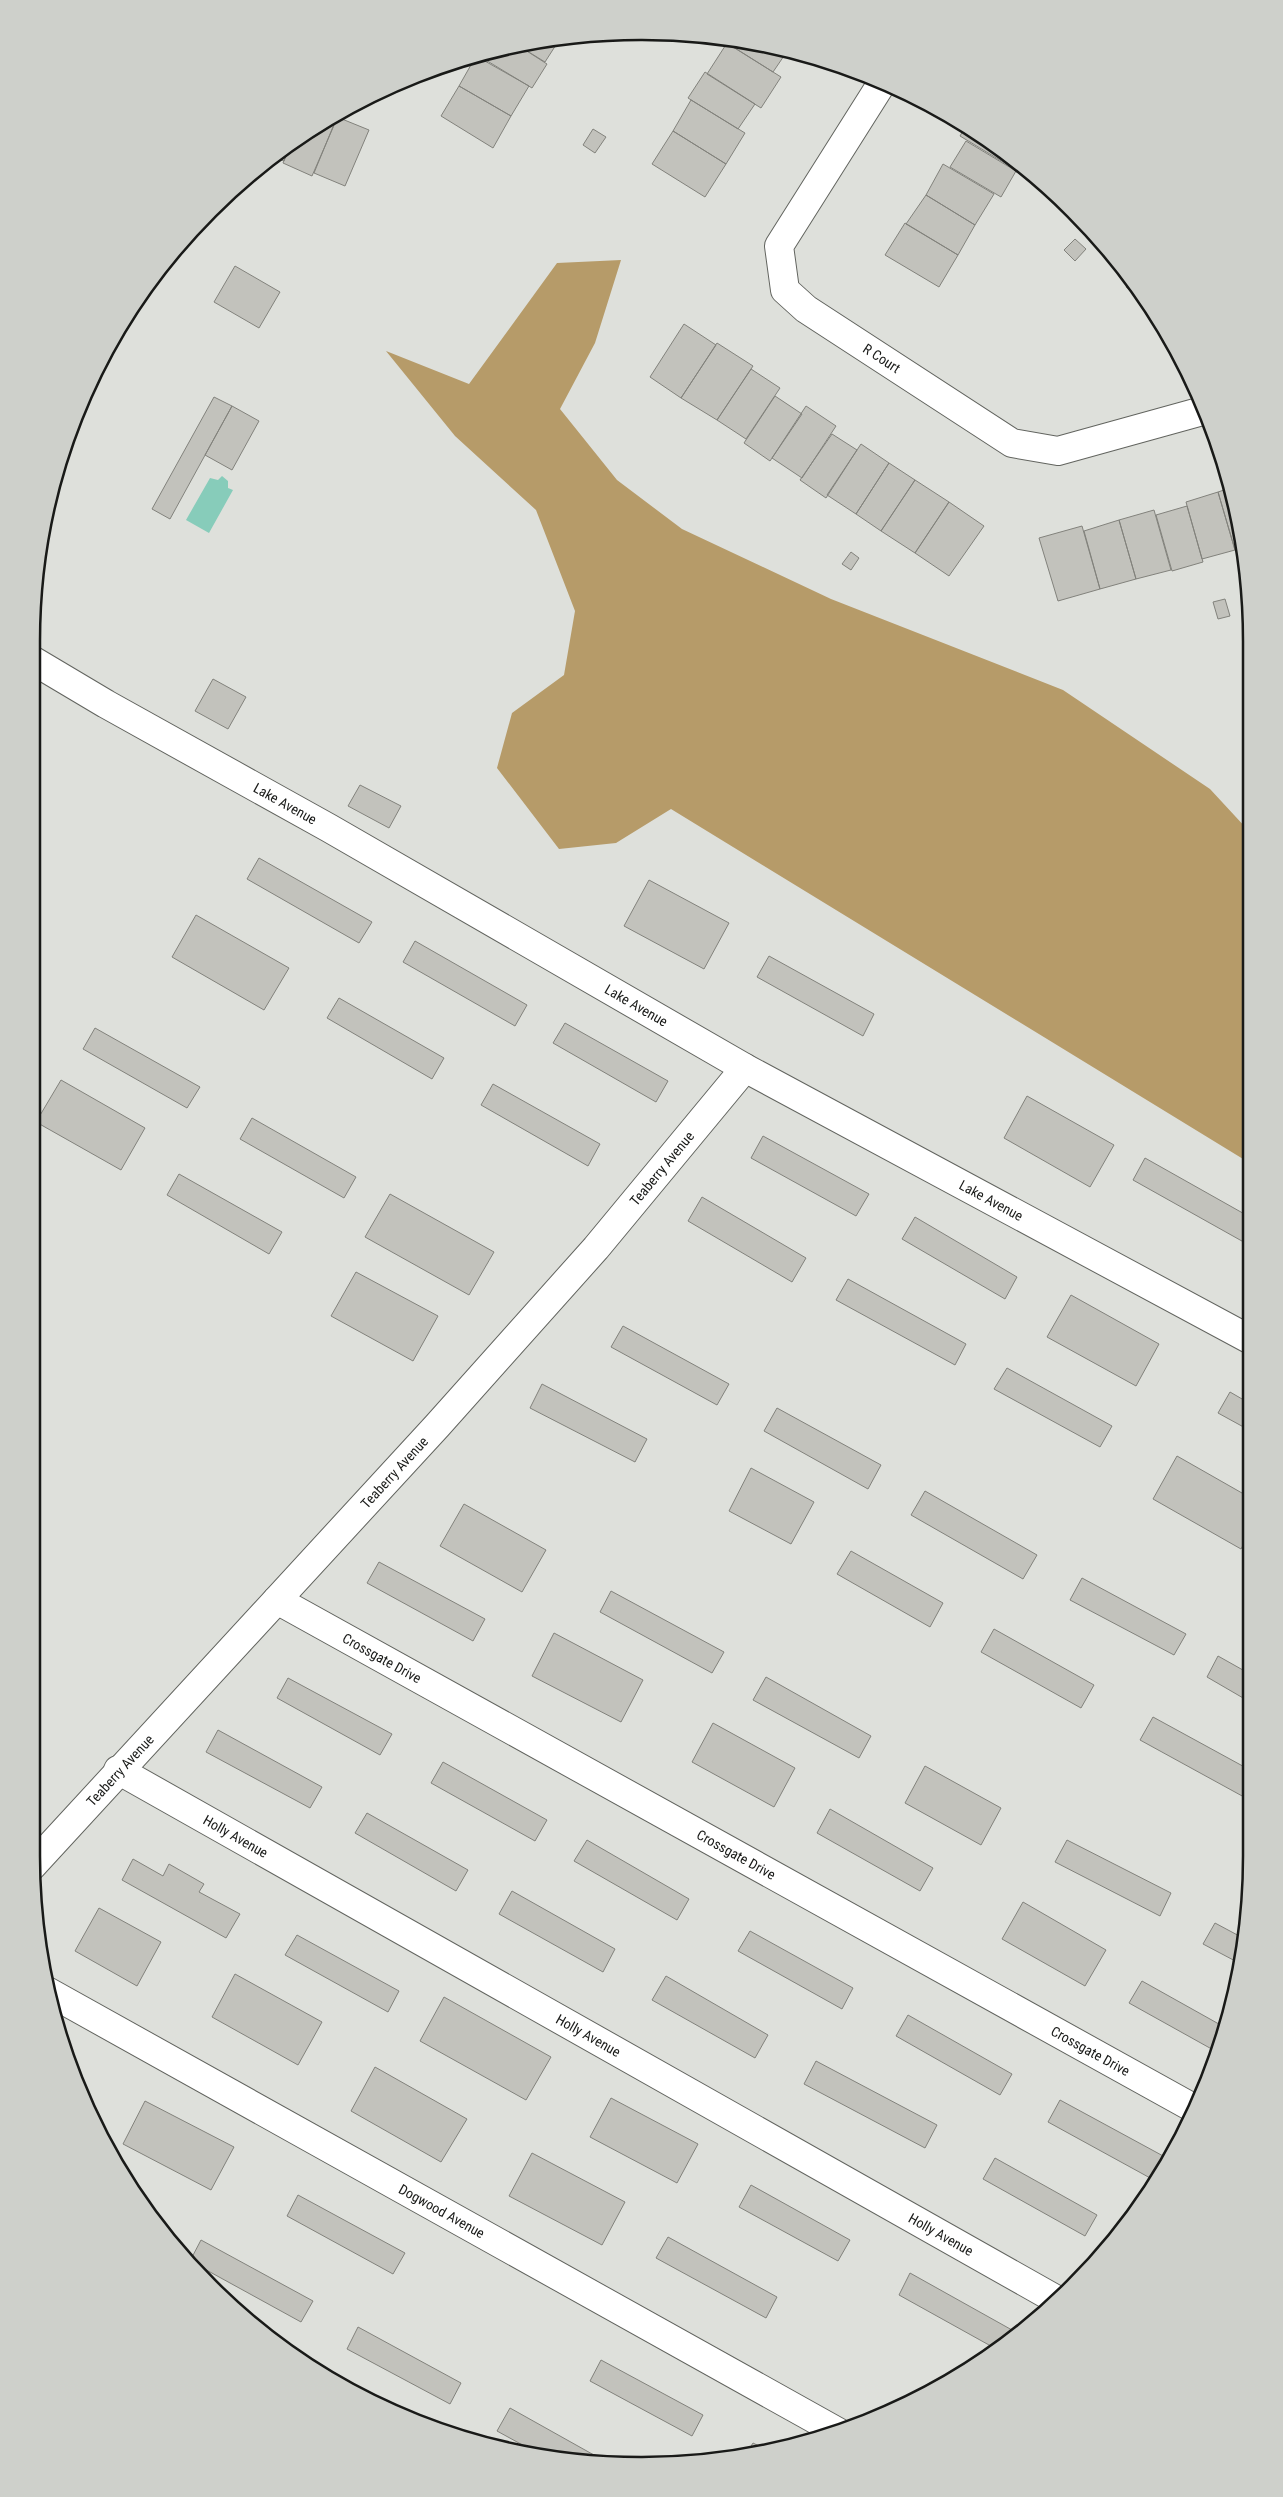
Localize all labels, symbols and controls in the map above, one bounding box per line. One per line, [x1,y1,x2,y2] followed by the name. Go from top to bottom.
[860,340,903,376] street label: R Court
[251,780,320,828] street label: Lake Avenue
[602,981,671,1030] street label: Lake Avenue
[627,1128,697,1209] street label: Teaberry Avenue
[957,1177,1026,1224] street label: Lake Avenue
[357,1433,431,1511] street label: Teaberry Avenue
[340,1630,424,1687] street label: Crossgate Drive
[83,1731,157,1809] street label: Teaberry Avenue
[200,1812,271,1861] street label: Holly Avenue
[694,1826,779,1883] street label: Crossgate Drive
[553,2011,624,2060] street label: Holly Avenue
[1048,2023,1133,2079] street label: Crossgate Drive
[396,2181,488,2242] street label: Dogwood Avenue
[906,2210,976,2259] street label: Holly Avenue

